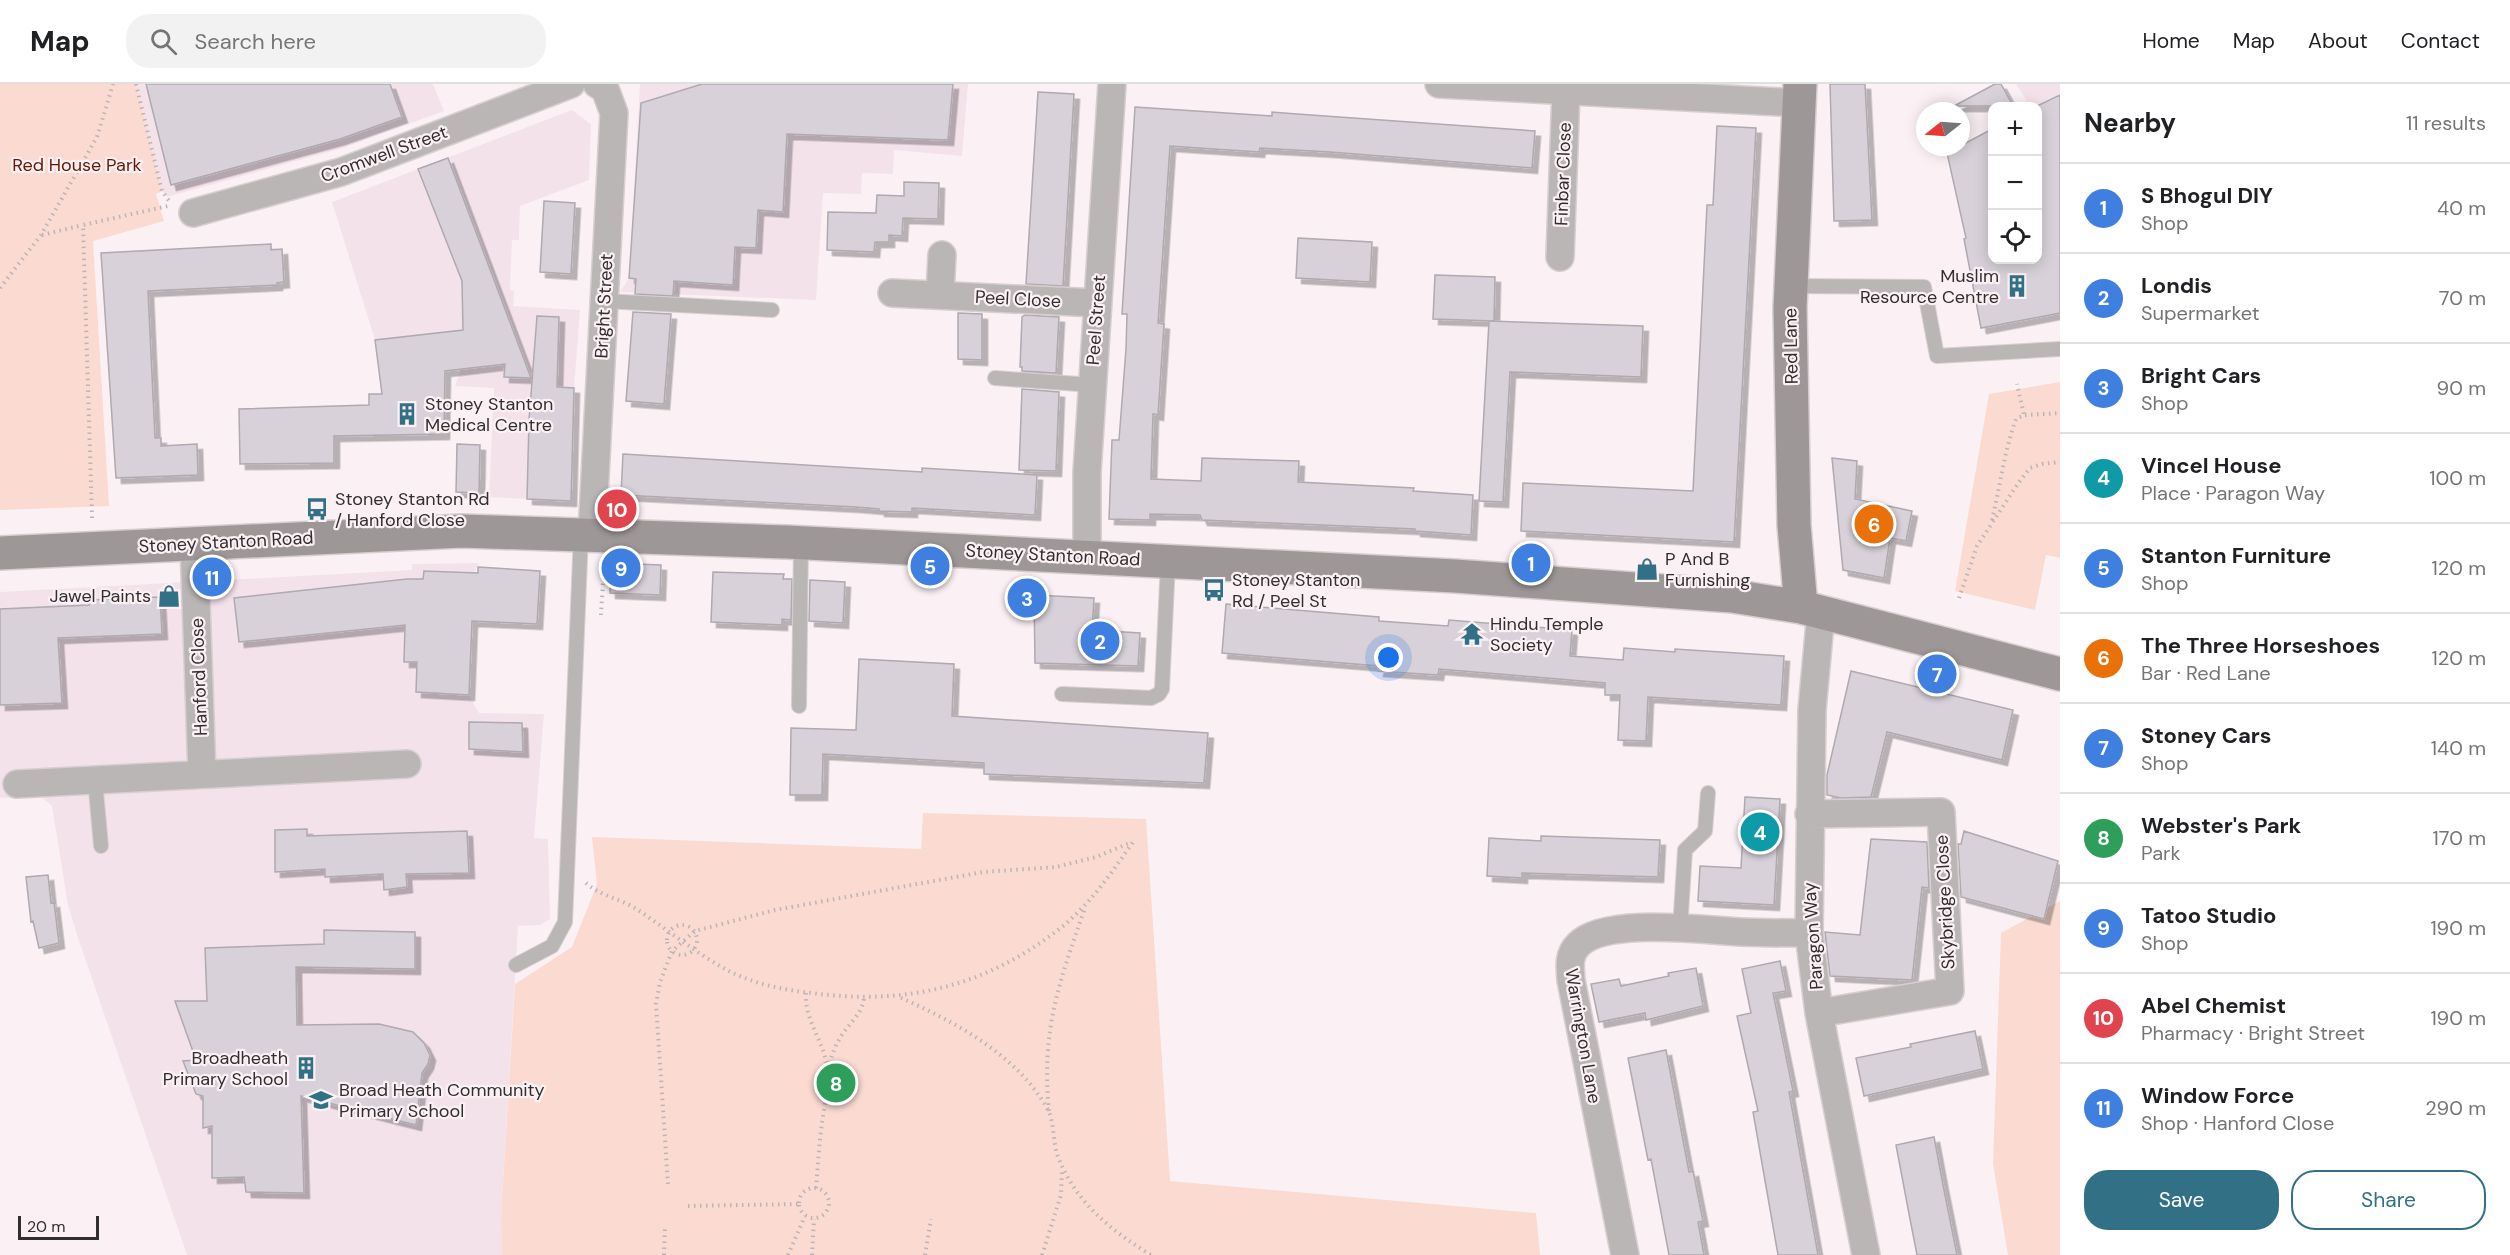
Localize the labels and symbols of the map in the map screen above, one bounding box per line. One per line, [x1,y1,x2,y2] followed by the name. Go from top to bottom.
[1916,102,1970,156] north arrow
[317,120,451,188] street label: Cromwell Street
[1549,122,1577,226] street label: Finbar Close
[12,153,142,177] park label: Red House Park
[589,253,619,359] street label: Bright Street
[1860,264,1999,309] place label: Muslim Resource Centre
[2004,273,2030,299] building icon: Muslim Resource Centre
[1081,274,1111,366] street label: Peel Street
[974,285,1062,313] street label: Peel Close
[1778,308,1804,384] street label: Red Lane
[425,392,553,437] place label: Stoney Stanton Medical Centre
[394,401,420,427] building icon: Stoney Stanton Medical Centre
[598,486,636,532] pin: 10
[335,487,490,532] place label: Stoney Stanton Rd / Hanford Close
[304,496,330,522] bus stop icon: Stoney Stanton Rd / Hanford Close
[1854,502,1894,546] pin: 6
[138,525,314,559] street label: Stoney Stanton Road
[965,538,1141,572] street label: Stoney Stanton Road
[1512,540,1550,586] pin: 1
[910,544,950,588] pin: 5
[602,546,640,590] pin: 9
[1665,547,1750,592] place label: P And B Furnishing
[192,554,232,600] pin: 11
[1634,556,1660,582] shop icon: P And B Furnishing
[1232,568,1360,613] place label: Stoney Stanton Rd / Peel St
[1008,576,1046,620] pin: 3
[1201,577,1227,603] bus stop icon: Stoney Stanton Rd / Peel St
[156,583,182,609] shop icon: Jawel Paints
[49,584,151,608] place label: Jawel Paints
[1490,612,1604,657] place label: Hindu Temple Society
[185,618,213,736] street label: Hanford Close
[1080,618,1120,664] pin: 2
[1459,621,1485,647] temple icon: Hindu Temple Society
[1374,643,1403,672] your location
[1918,652,1956,696] pin: 7
[1740,810,1780,855] pin: 4
[1929,834,1961,970] street label: Skybridge Close
[1797,881,1829,991] street label: Paragon Way
[1559,967,1607,1105] street label: Warrington Lane
[163,1046,288,1091] place label: Broadheath Primary School
[293,1055,319,1081] building icon: Broadheath Primary School
[816,1060,856,1106] pin: 8
[339,1078,545,1123] place label: Broad Heath Community Primary School
[308,1087,334,1113] school or university icon: Broad Heath Community Primary School
[18,1213,99,1240] scale bar

